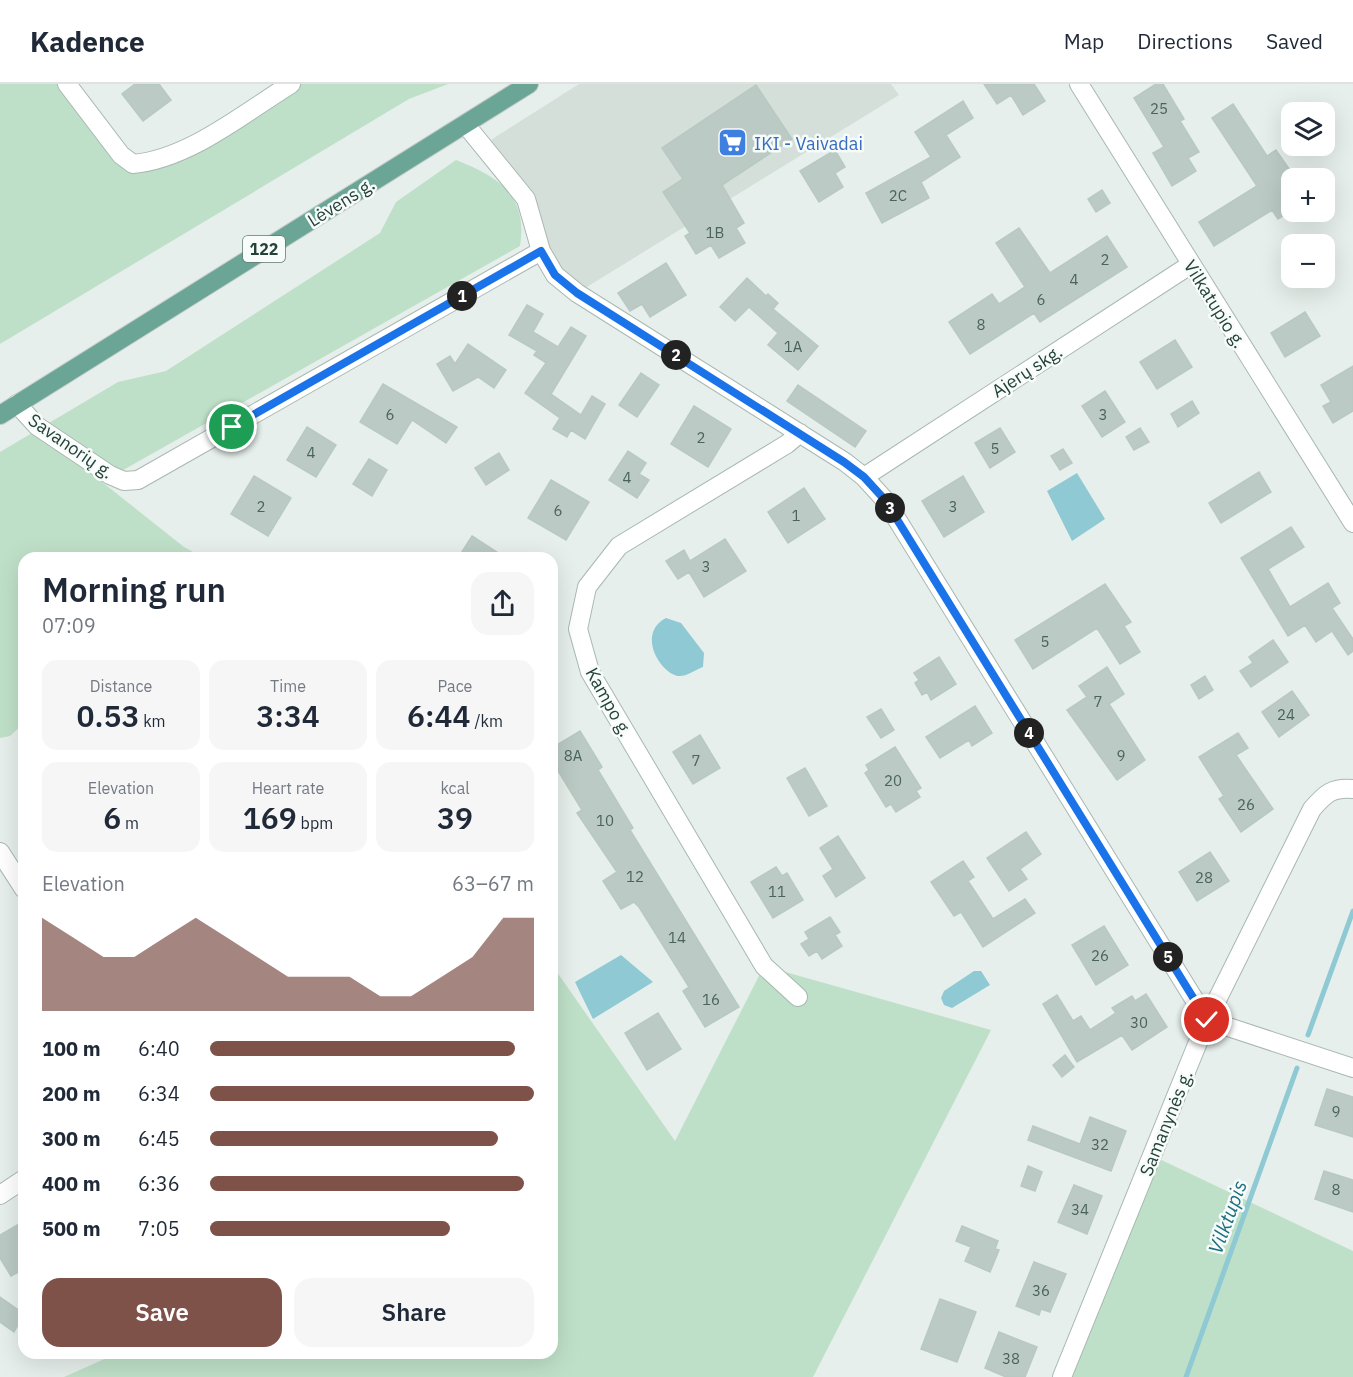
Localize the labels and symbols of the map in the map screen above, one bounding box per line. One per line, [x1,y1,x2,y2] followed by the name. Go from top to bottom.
[1150,99,1168,118] house number: 25
[717,127,749,159] supermarket icon: IKI - Vaivadai
[754,132,863,155] place label: IKI - Vaivadai
[303,172,379,232] street label: Lėvens g.
[889,186,907,205] house number: 2C
[706,223,724,242] house number: 1B
[243,236,285,262] road number: 122
[1100,250,1110,269] house number: 2
[1179,256,1251,352] street label: Vilkatupio g.
[1069,270,1079,289] house number: 4
[447,281,477,311] pin: 1
[1036,290,1046,309] house number: 6
[976,315,986,334] house number: 8
[784,337,803,356] house number: 1A
[661,340,691,370] pin: 2
[987,340,1067,402] street label: Ajerų skg.
[206,401,257,452] pin
[385,405,395,424] house number: 6
[1098,405,1108,424] house number: 3
[24,408,118,484] street label: Savanorių g.
[696,428,706,447] house number: 2
[990,439,1000,458] house number: 5
[306,443,316,462] house number: 4
[622,468,632,487] house number: 4
[875,493,905,523] pin: 3
[256,497,266,516] house number: 2
[948,497,958,516] house number: 3
[553,501,563,520] house number: 6
[791,506,801,525] house number: 1
[701,557,711,576] house number: 3
[1040,632,1050,651] house number: 5
[581,663,637,741] street label: Kampo g.
[1093,692,1103,711] house number: 7
[1277,705,1295,724] house number: 24
[1014,718,1044,748] pin: 4
[564,746,583,765] house number: 8A
[1116,746,1126,765] house number: 9
[691,751,701,770] house number: 7
[884,771,902,790] house number: 20
[1237,795,1255,814] house number: 26
[596,811,614,830] house number: 10
[626,867,644,886] house number: 12
[1195,868,1213,887] house number: 28
[768,882,786,901] house number: 11
[668,928,686,947] house number: 14
[1153,942,1183,972] pin: 5
[1091,946,1109,965] house number: 26
[702,990,720,1009] house number: 16
[1181,994,1232,1045] pin
[1130,1013,1148,1032] house number: 30
[1134,1067,1198,1179] street label: Samanynės g.
[1331,1102,1341,1121] house number: 9
[1091,1135,1109,1154] house number: 32
[1201,1176,1253,1258] water label: Vilktupis
[1331,1180,1341,1199] house number: 8
[1071,1200,1089,1219] house number: 34
[1032,1281,1050,1300] house number: 36
[1002,1349,1020,1368] house number: 38

